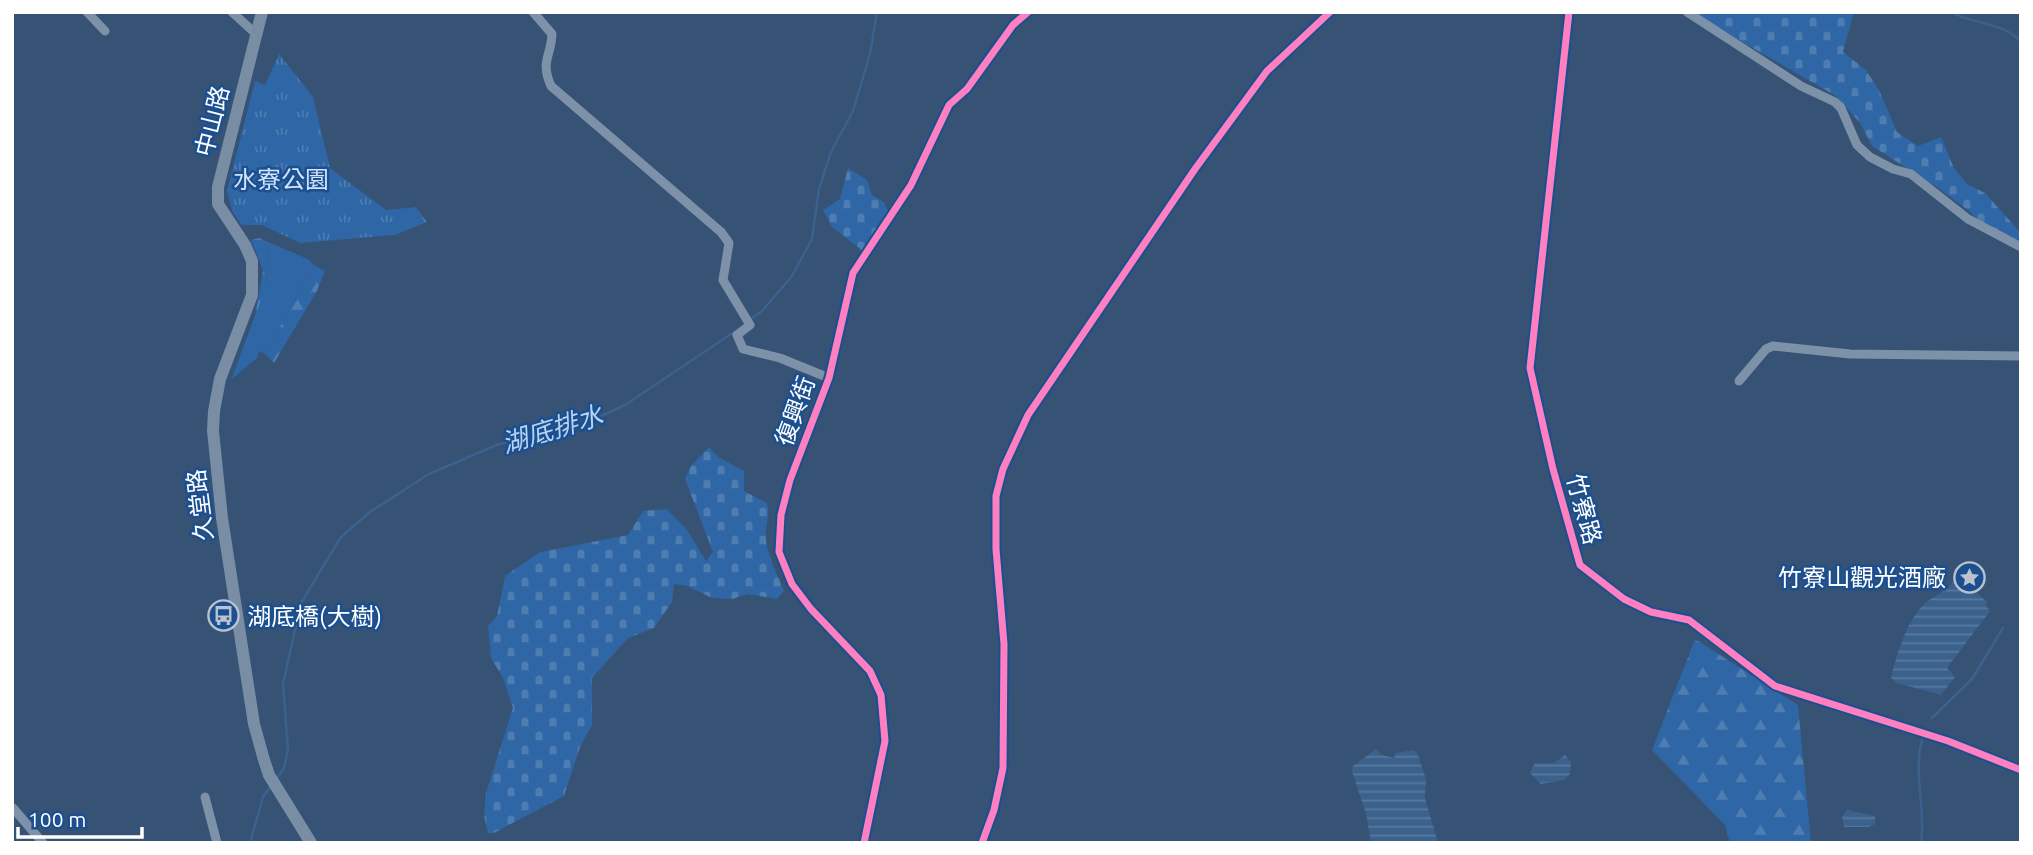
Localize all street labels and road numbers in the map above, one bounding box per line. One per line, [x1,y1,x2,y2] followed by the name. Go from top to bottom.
[190,83,234,159] street label: 中山路
[770,373,820,449] street label: 復興街
[182,468,218,542] street label: 久堂路
[1562,471,1606,547] street label: 竹寮路

